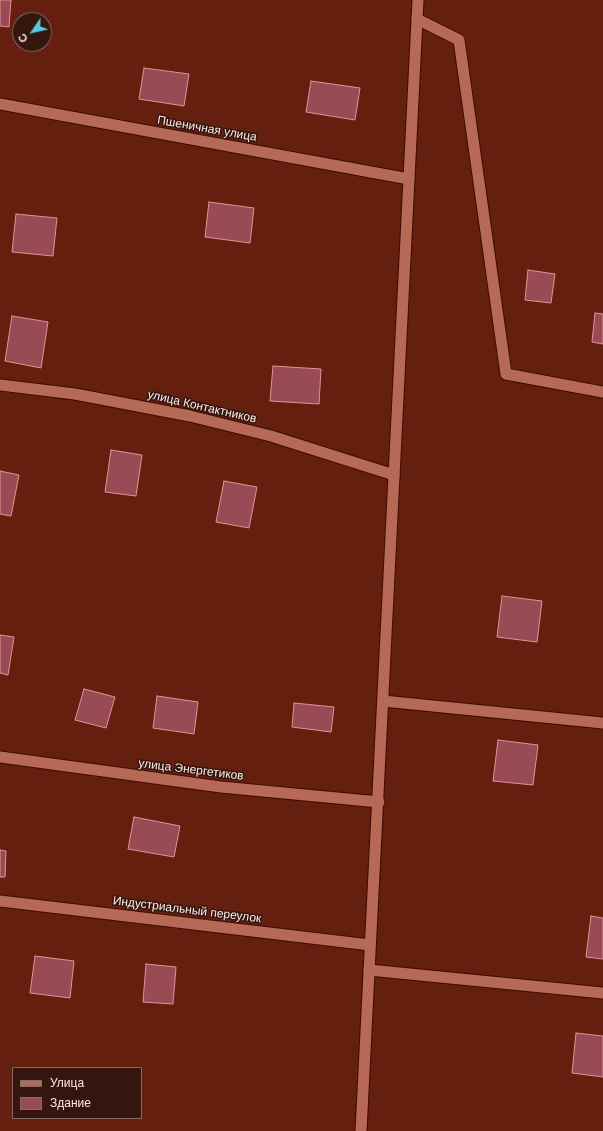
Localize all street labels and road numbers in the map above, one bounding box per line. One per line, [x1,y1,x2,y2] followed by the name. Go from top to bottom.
[156,113,258,145] street label: Пшеничная улица
[146,387,258,427] street label: улица Контактников
[138,756,244,784] street label: улица Энергетиков
[112,894,262,926] street label: Индустриальный переулок

